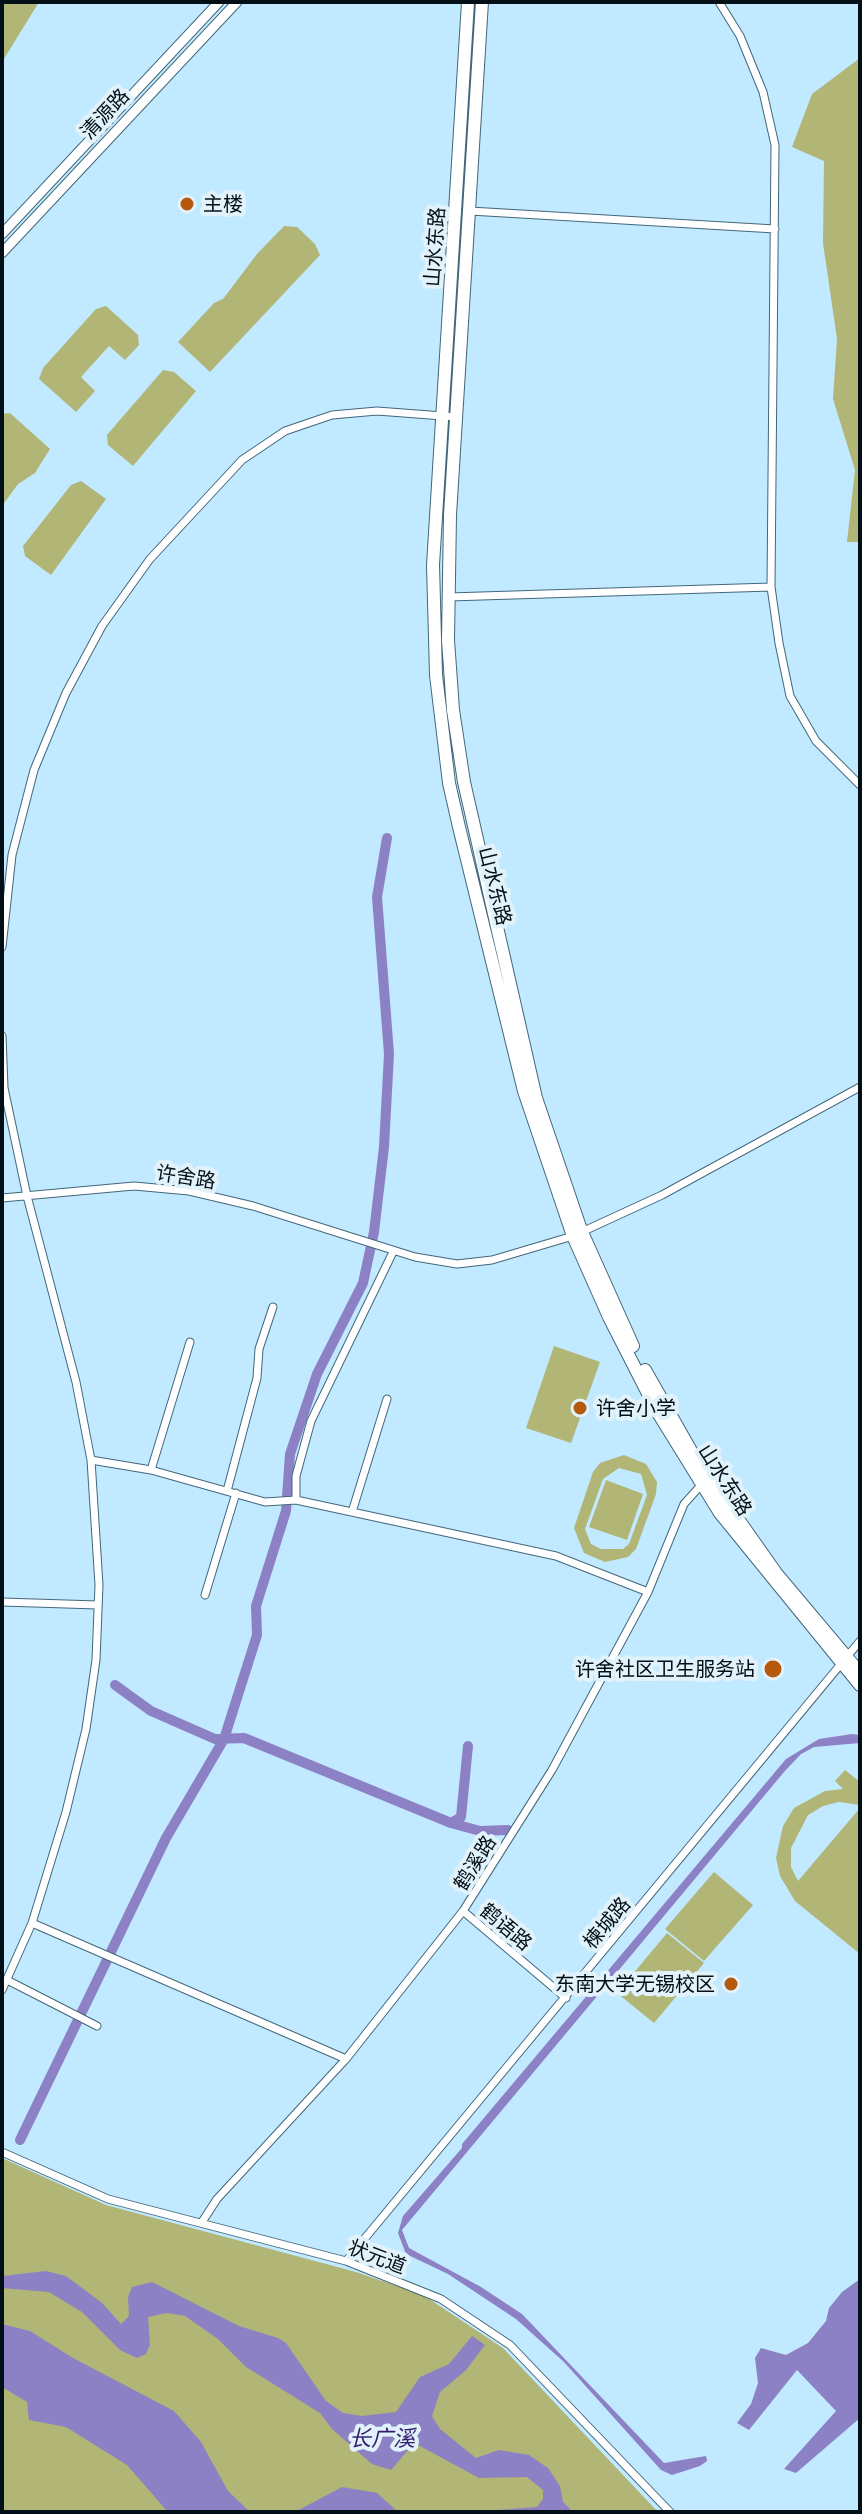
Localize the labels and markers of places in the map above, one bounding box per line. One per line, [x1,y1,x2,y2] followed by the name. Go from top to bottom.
[203,192,243,216] place label: 主楼
[178,195,196,213] marker: 主楼
[596,1396,676,1420] place label: 许舍小学
[571,1399,589,1417] marker: 许舍小学
[575,1657,755,1681] place label: 许舍社区卫生服务站
[762,1658,784,1680] marker: 许舍社区卫生服务站
[555,1972,715,1996] place label: 东南大学无锡校区
[722,1975,740,1993] marker: 东南大学无锡校区

